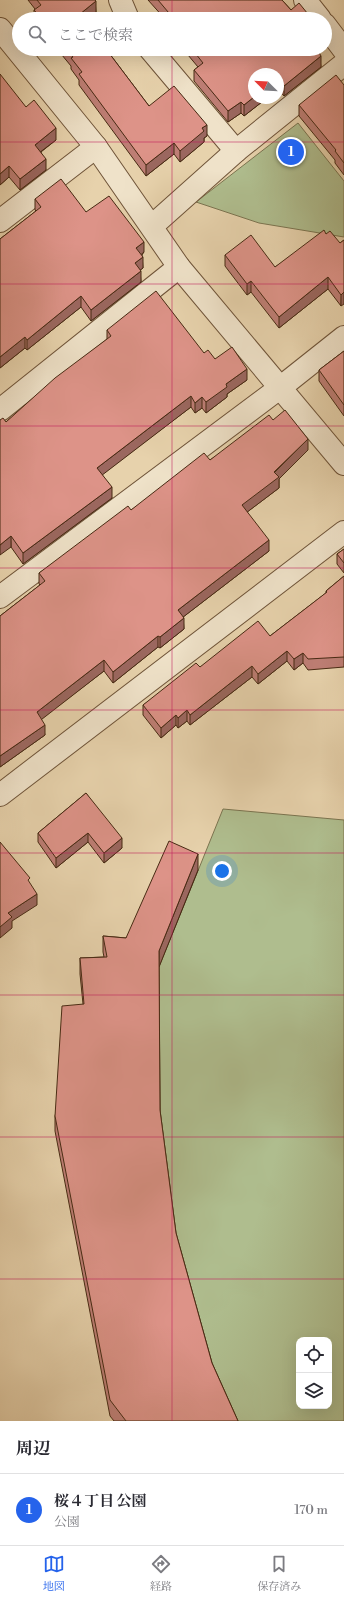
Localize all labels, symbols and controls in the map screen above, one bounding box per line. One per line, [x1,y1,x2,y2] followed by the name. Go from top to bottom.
[12,12,332,56] search box
[26,23,48,45] icon: search
[58,26,133,45] text: ここで検索
[248,68,284,104] north arrow
[278,137,304,167] pin: 1
[212,861,232,881] your location
[296,1337,332,1409] map controls
[296,1337,332,1373] button: locate
[296,1373,332,1409] button: layers
[16,1438,50,1460] text: 周辺
[54,1492,146,1511] text: 桜４丁目 公園
[26,1502,32,1518] text: 1
[294,1502,328,1518] text: 170 m
[54,1514,80,1530] text: 公園
[43,1553,65,1594] tab: 地図
[150,1553,172,1594] tab: 経路
[257,1553,301,1594] tab: 保存済み

